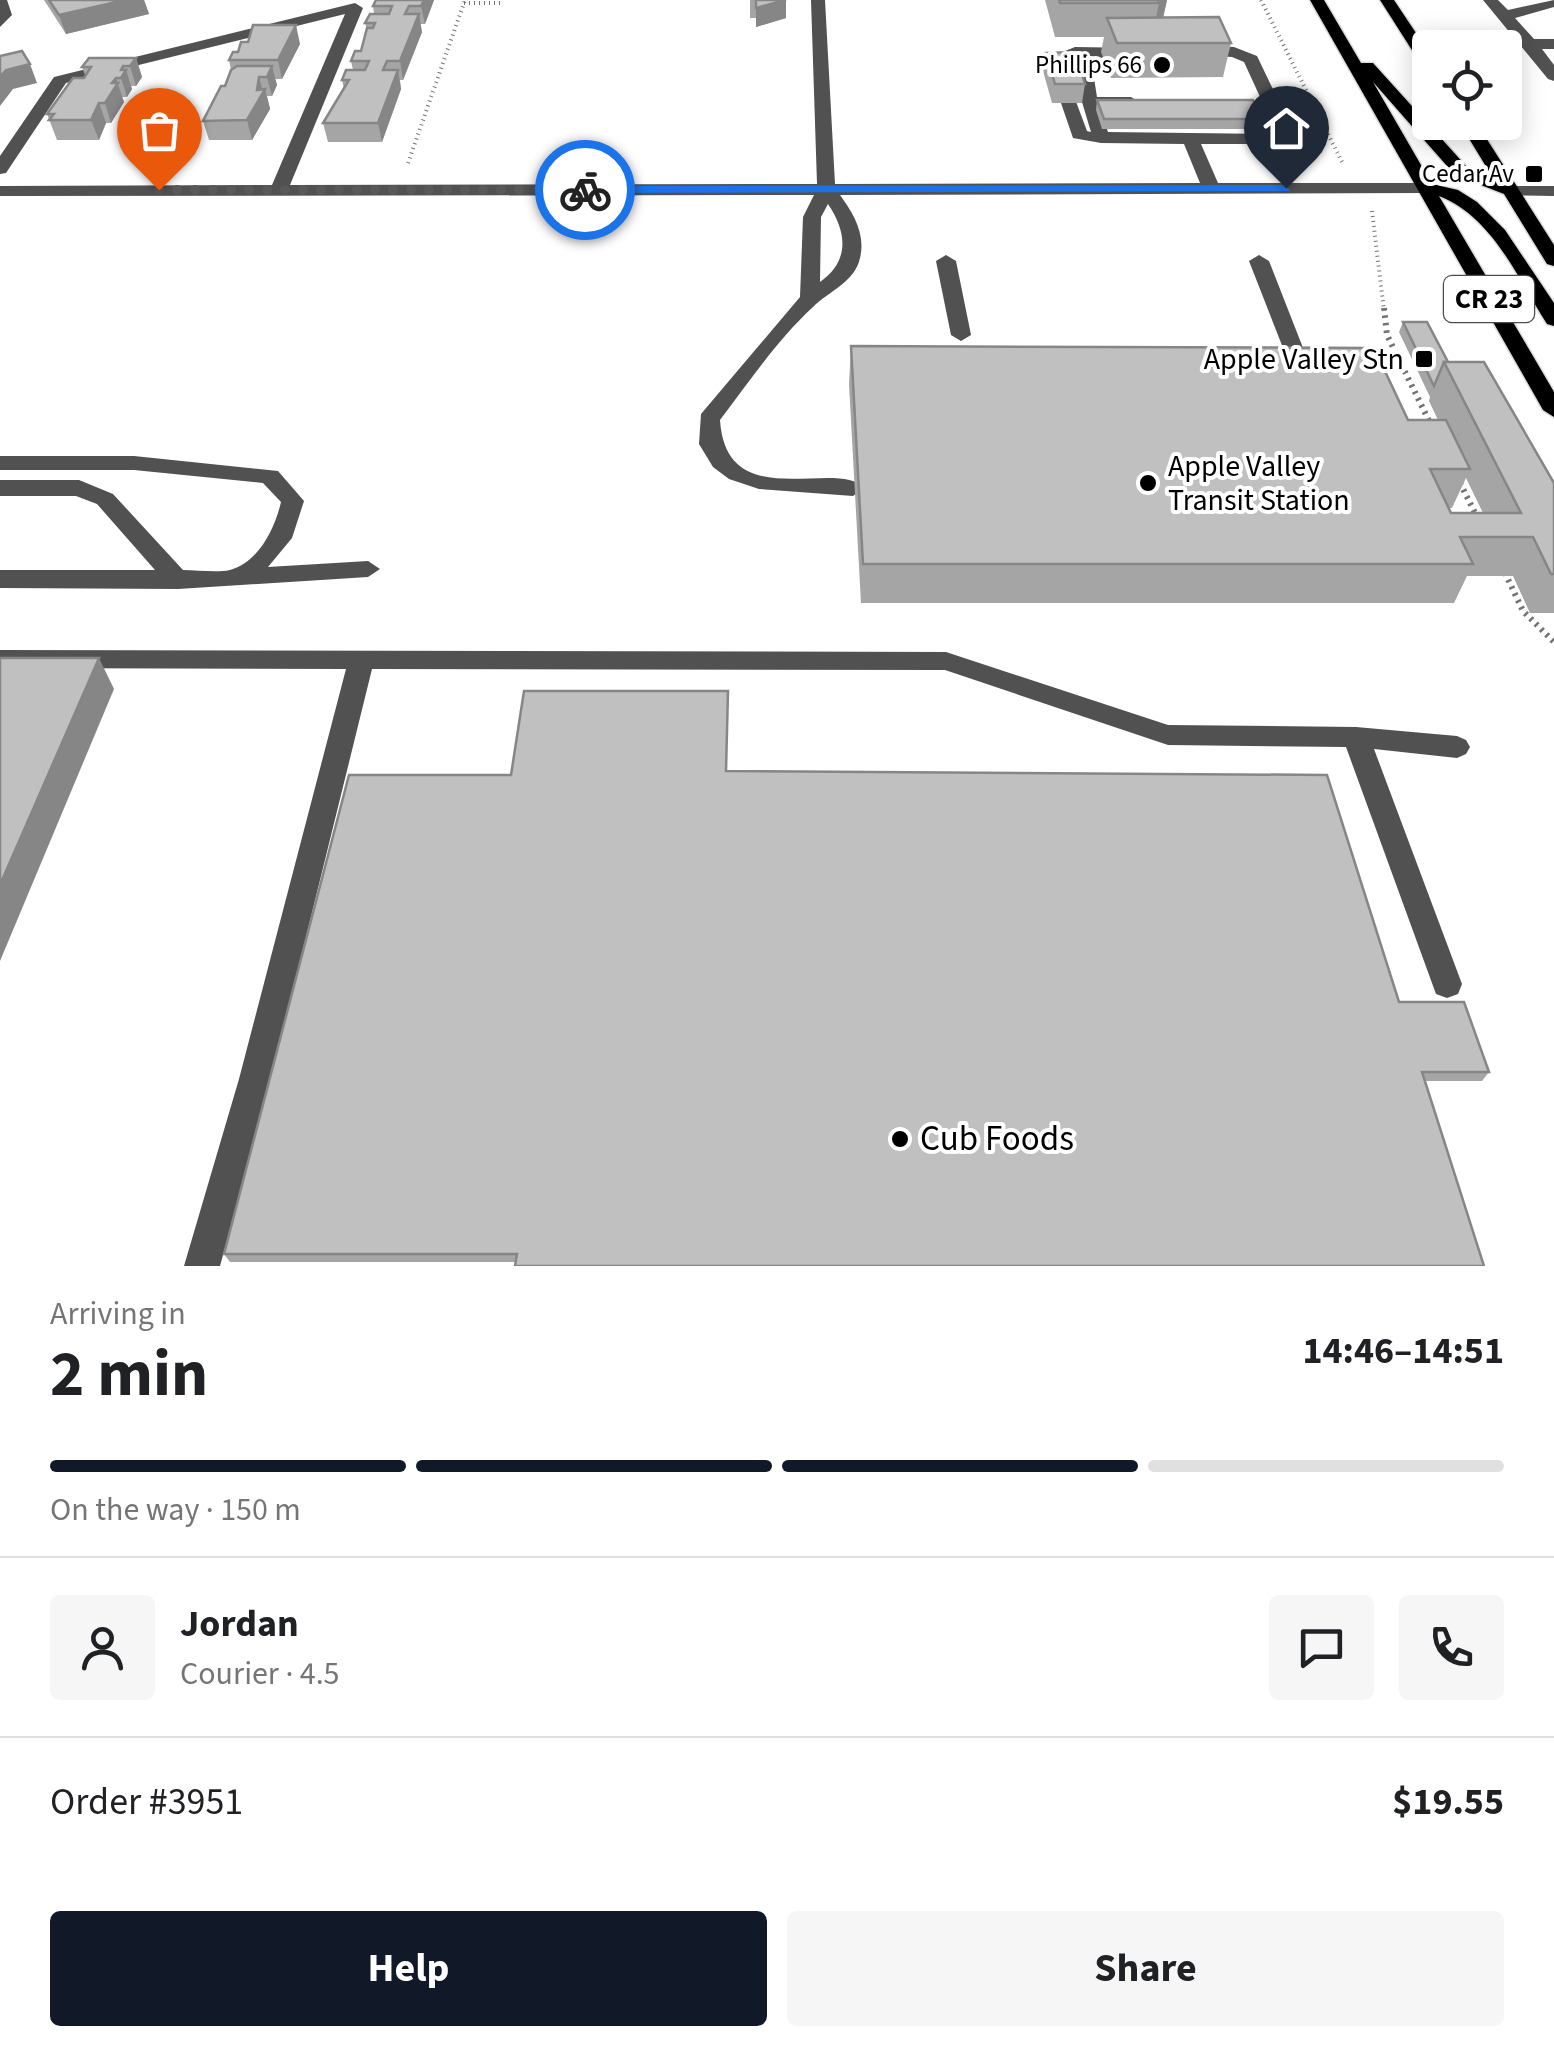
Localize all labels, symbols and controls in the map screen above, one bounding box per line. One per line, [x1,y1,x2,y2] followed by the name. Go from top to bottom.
[1412,30,1522,140] map controls
[1412,30,1522,140] button: locate
[1035,47,1142,83] place label: Phillips 66
[1151,54,1173,76] marker: Phillips 66
[1244,86,1329,189] pin
[117,88,202,191] pin
[1259,101,1314,156] icon: home
[132,103,187,158] icon: bag
[535,140,635,240] courier
[1422,156,1514,192] place label: Cedar Av
[558,163,613,218] icon: bike
[1523,163,1545,185] marker: Cedar Av
[1444,276,1534,322] road number: CR 23
[1204,338,1404,381] place label: Apple Valley Stn
[1413,348,1435,370] marker: Apple Valley Stn
[1168,445,1350,522] place label: Apple Valley Transit Station
[1137,472,1159,494] marker: Apple Valley Transit Station
[920,1114,1074,1164] place label: Cub Foods
[889,1128,911,1150] marker: Cub Foods
[50,1291,186,1337] text: Arriving in
[1302,1324,1504,1378] text: 14:46–14:51
[50,1328,208,1421] text: 2 min
[50,1487,301,1533] text: On the way · 150 m
[50,1595,155,1700] button: person
[1269,1595,1374,1700] button: chat
[1399,1595,1504,1700] button: phone
[180,1597,299,1651] text: Jordan
[180,1651,340,1697] text: Courier · 4.5
[50,1775,243,1829] text: Order #3951
[1392,1775,1504,1829] text: $19.55
[50,1911,767,2026] button: Help
[787,1911,1504,2026] button: Share

